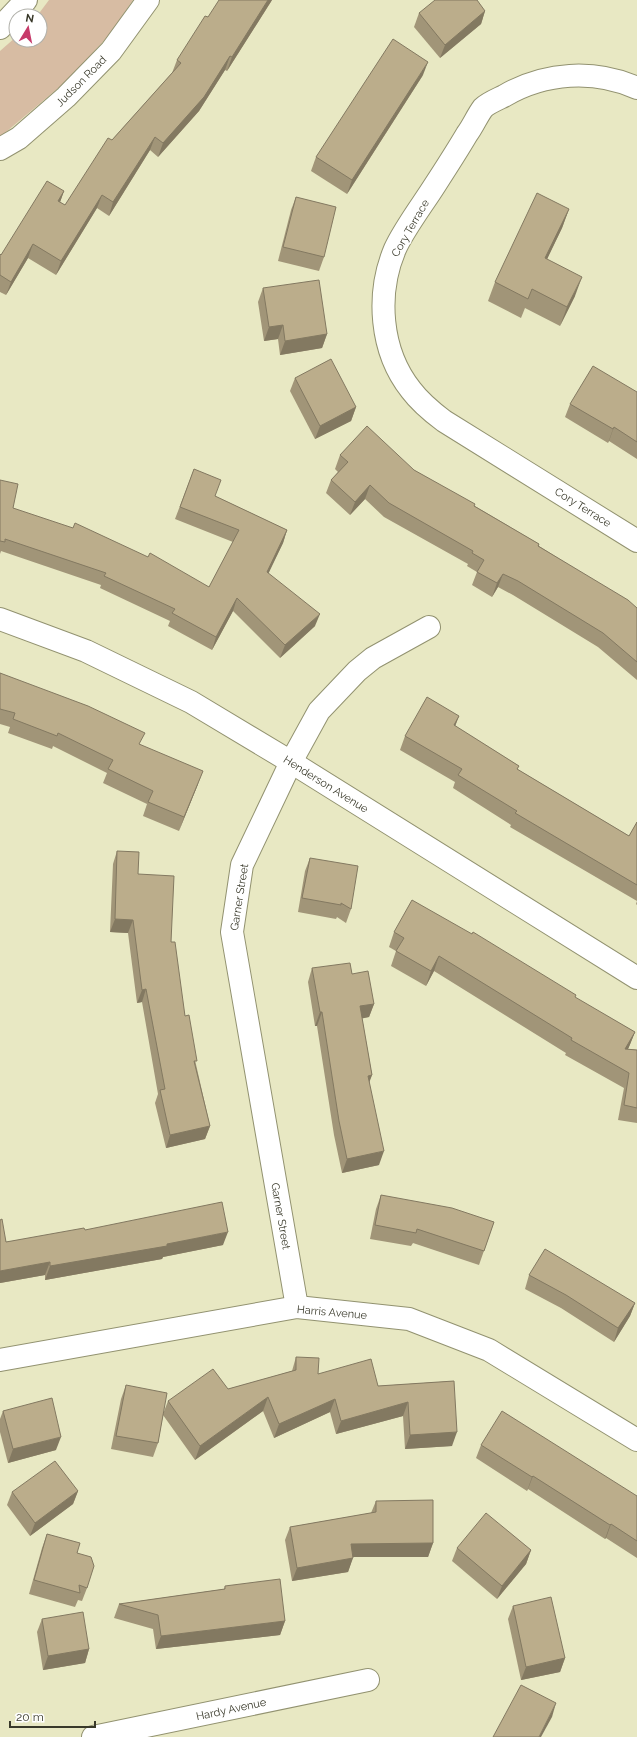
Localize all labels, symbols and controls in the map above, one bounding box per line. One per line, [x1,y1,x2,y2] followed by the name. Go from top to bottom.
[8,8,48,48] north arrow
[24,12,35,26] text: N
[53,53,109,109] street label: Judson Road
[389,197,432,259] street label: Cory Terrace
[552,485,614,530] street label: Cory Terrace
[281,753,371,816] street label: Henderson Avenue
[228,862,251,931] street label: Garner Street
[268,1182,293,1251] street label: Garner Street
[296,1303,368,1322] street label: Harris Avenue
[195,1696,268,1723] street label: Hardy Avenue
[10,1703,95,1729] scale bar
[16,1710,44,1724] text: 20 m

